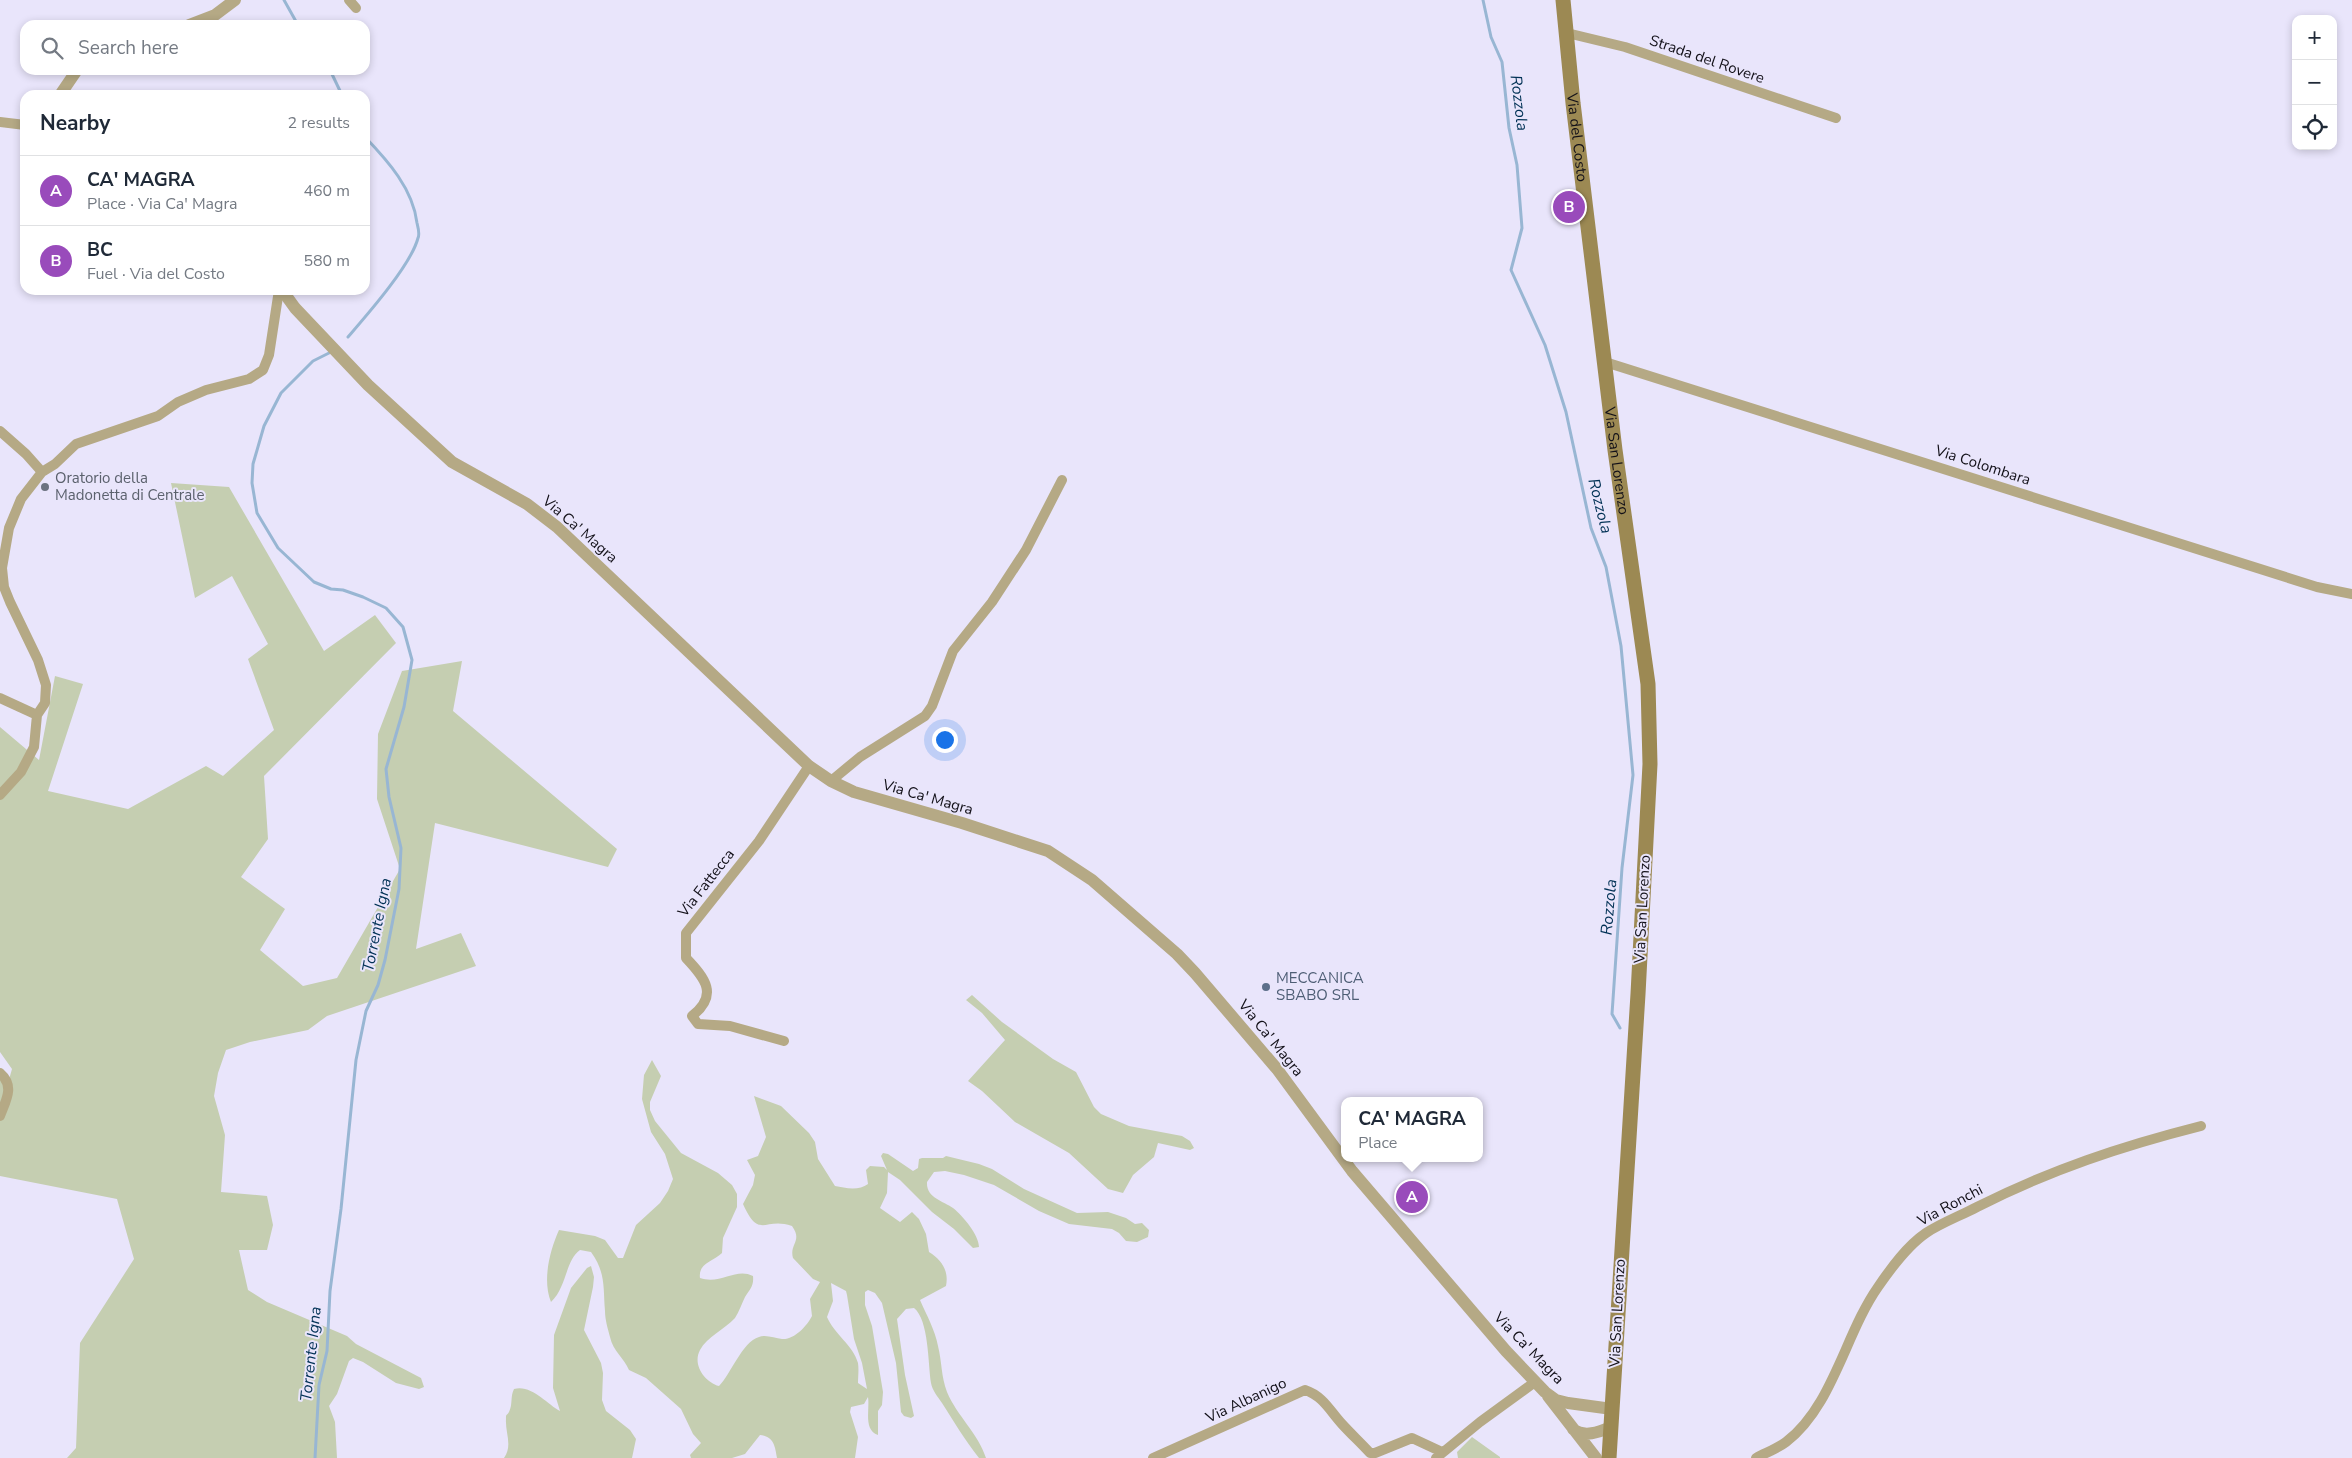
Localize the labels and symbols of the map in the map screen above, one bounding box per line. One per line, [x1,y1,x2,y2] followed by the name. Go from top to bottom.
[1647,30,1767,88] street label: Strada del Rovere
[1505,74,1533,132] water label: Rozzola
[1562,91,1592,183] street label: Via del Costo
[1553,188,1585,226] pin: B
[1600,405,1634,516] street label: Via San Lorenzo
[1932,440,2033,490] street label: Via Colombara
[55,468,204,505] place label: Oratorio della Madonetta di Centrale
[1583,476,1617,536] water label: Rozzola
[39,481,51,493] marker: Oratorio della Madonetta di Centrale
[537,490,622,567] street label: Via Ca' Magra
[932,727,958,753] your location
[879,774,976,819] street label: Via Ca' Magra
[672,845,739,922] street label: Via Fattecca
[1629,854,1655,965] street label: Via San Lorenzo
[357,876,397,974] water label: Torrente Igna
[1596,878,1622,936] water label: Rozzola
[1276,968,1364,1005] place label: MECCANICA SBABO SRL
[1260,981,1272,993] marker: MECCANICA SBABO SRL
[1233,995,1308,1081] street label: Via Ca' Magra
[1396,1178,1428,1216] pin: A
[1913,1179,1986,1231] street label: Via Ronchi
[1604,1258,1630,1369] street label: Via San Lorenzo
[295,1305,327,1403] water label: Torrente Igna
[1489,1307,1569,1389] street label: Via Ca' Magra
[1202,1373,1290,1428] street label: Via Albanigo

